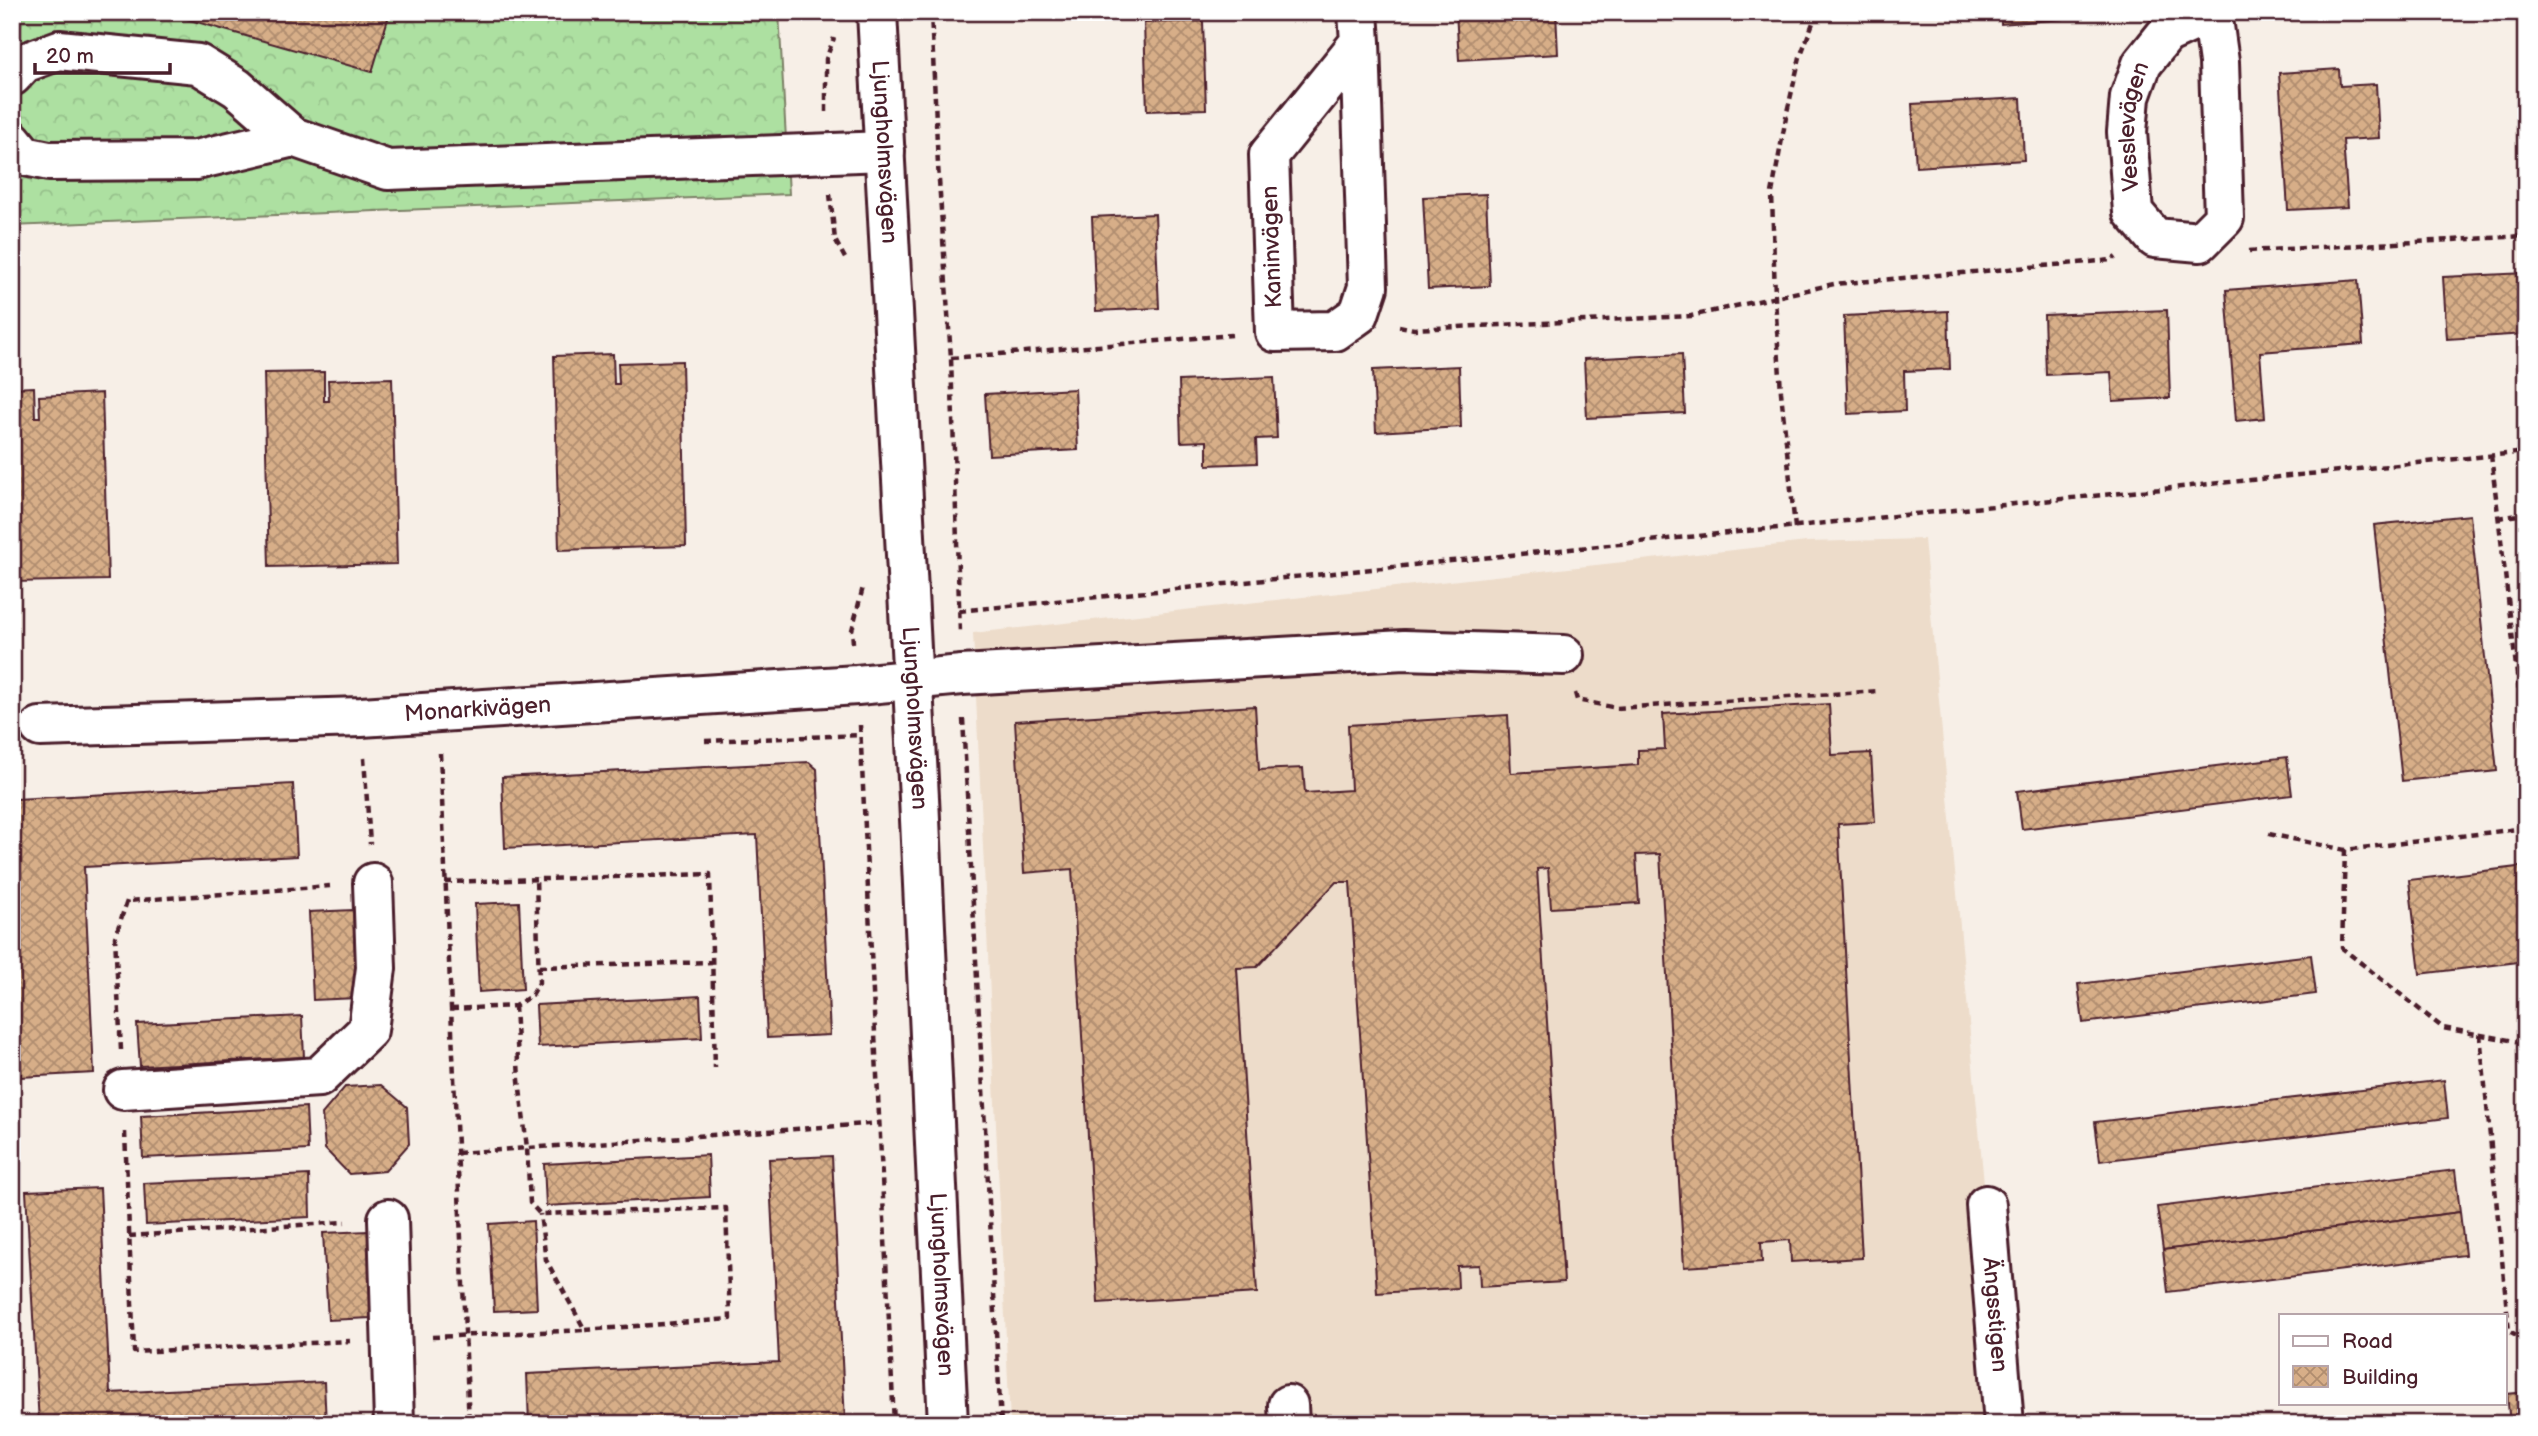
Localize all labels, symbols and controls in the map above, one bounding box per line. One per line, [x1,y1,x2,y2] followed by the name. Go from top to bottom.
[35,32,170,76] scale bar
[46,44,94,69] text: 20 m
[2113,58,2156,192] street label: Vesslevägen
[866,59,903,244] street label: Ljungholmsvägen
[1256,185,1288,309] street label: Kaninvägen
[896,626,934,810] street label: Ljungholmsvägen
[403,691,552,728] street label: Monarkivägen
[923,1192,960,1377] street label: Ljungholmsvägen
[1976,1256,2014,1373] street label: Ängsstigen
[2279,1314,2506,1404] legend
[2342,1329,2393,1354] text: Road
[2342,1365,2418,1390] text: Building

